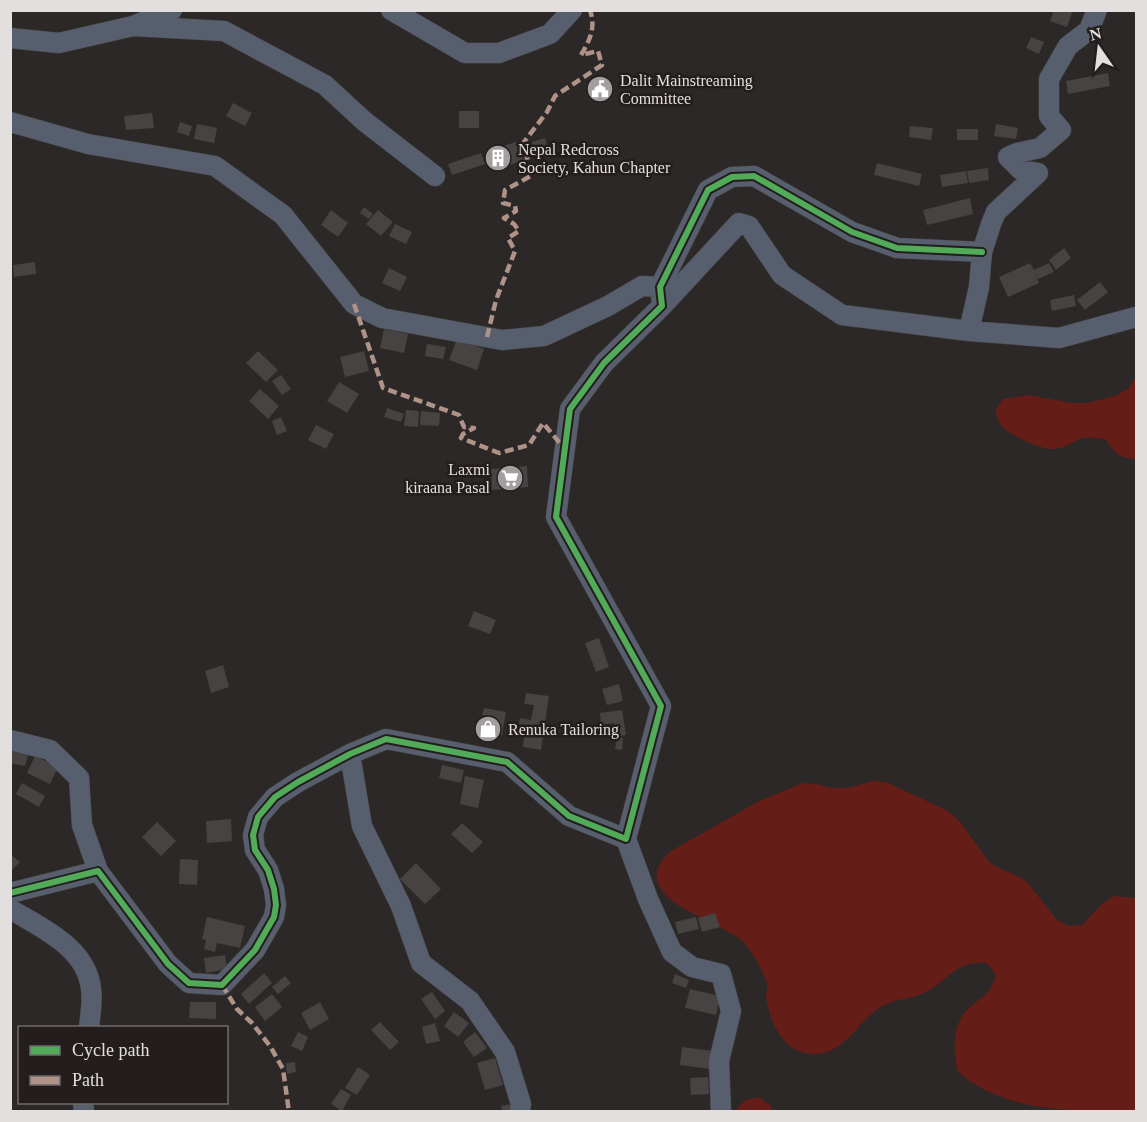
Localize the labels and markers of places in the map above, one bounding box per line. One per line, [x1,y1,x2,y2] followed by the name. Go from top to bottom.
[620,72,753,107] place label: Dalit Mainstreaming Committee
[585,74,615,104] public building icon: Dalit Mainstreaming Committee
[518,141,671,177] place label: Nepal Redcross Society, Kahun Chapter
[483,143,513,173] building icon: Nepal Redcross Society, Kahun Chapter
[405,461,491,496] place label: Laxmi kiraana Pasal
[495,463,525,493] supermarket icon: Laxmi kiraana Pasal
[473,714,503,744] shop icon: Renuka Tailoring
[508,721,619,739] place label: Renuka Tailoring

